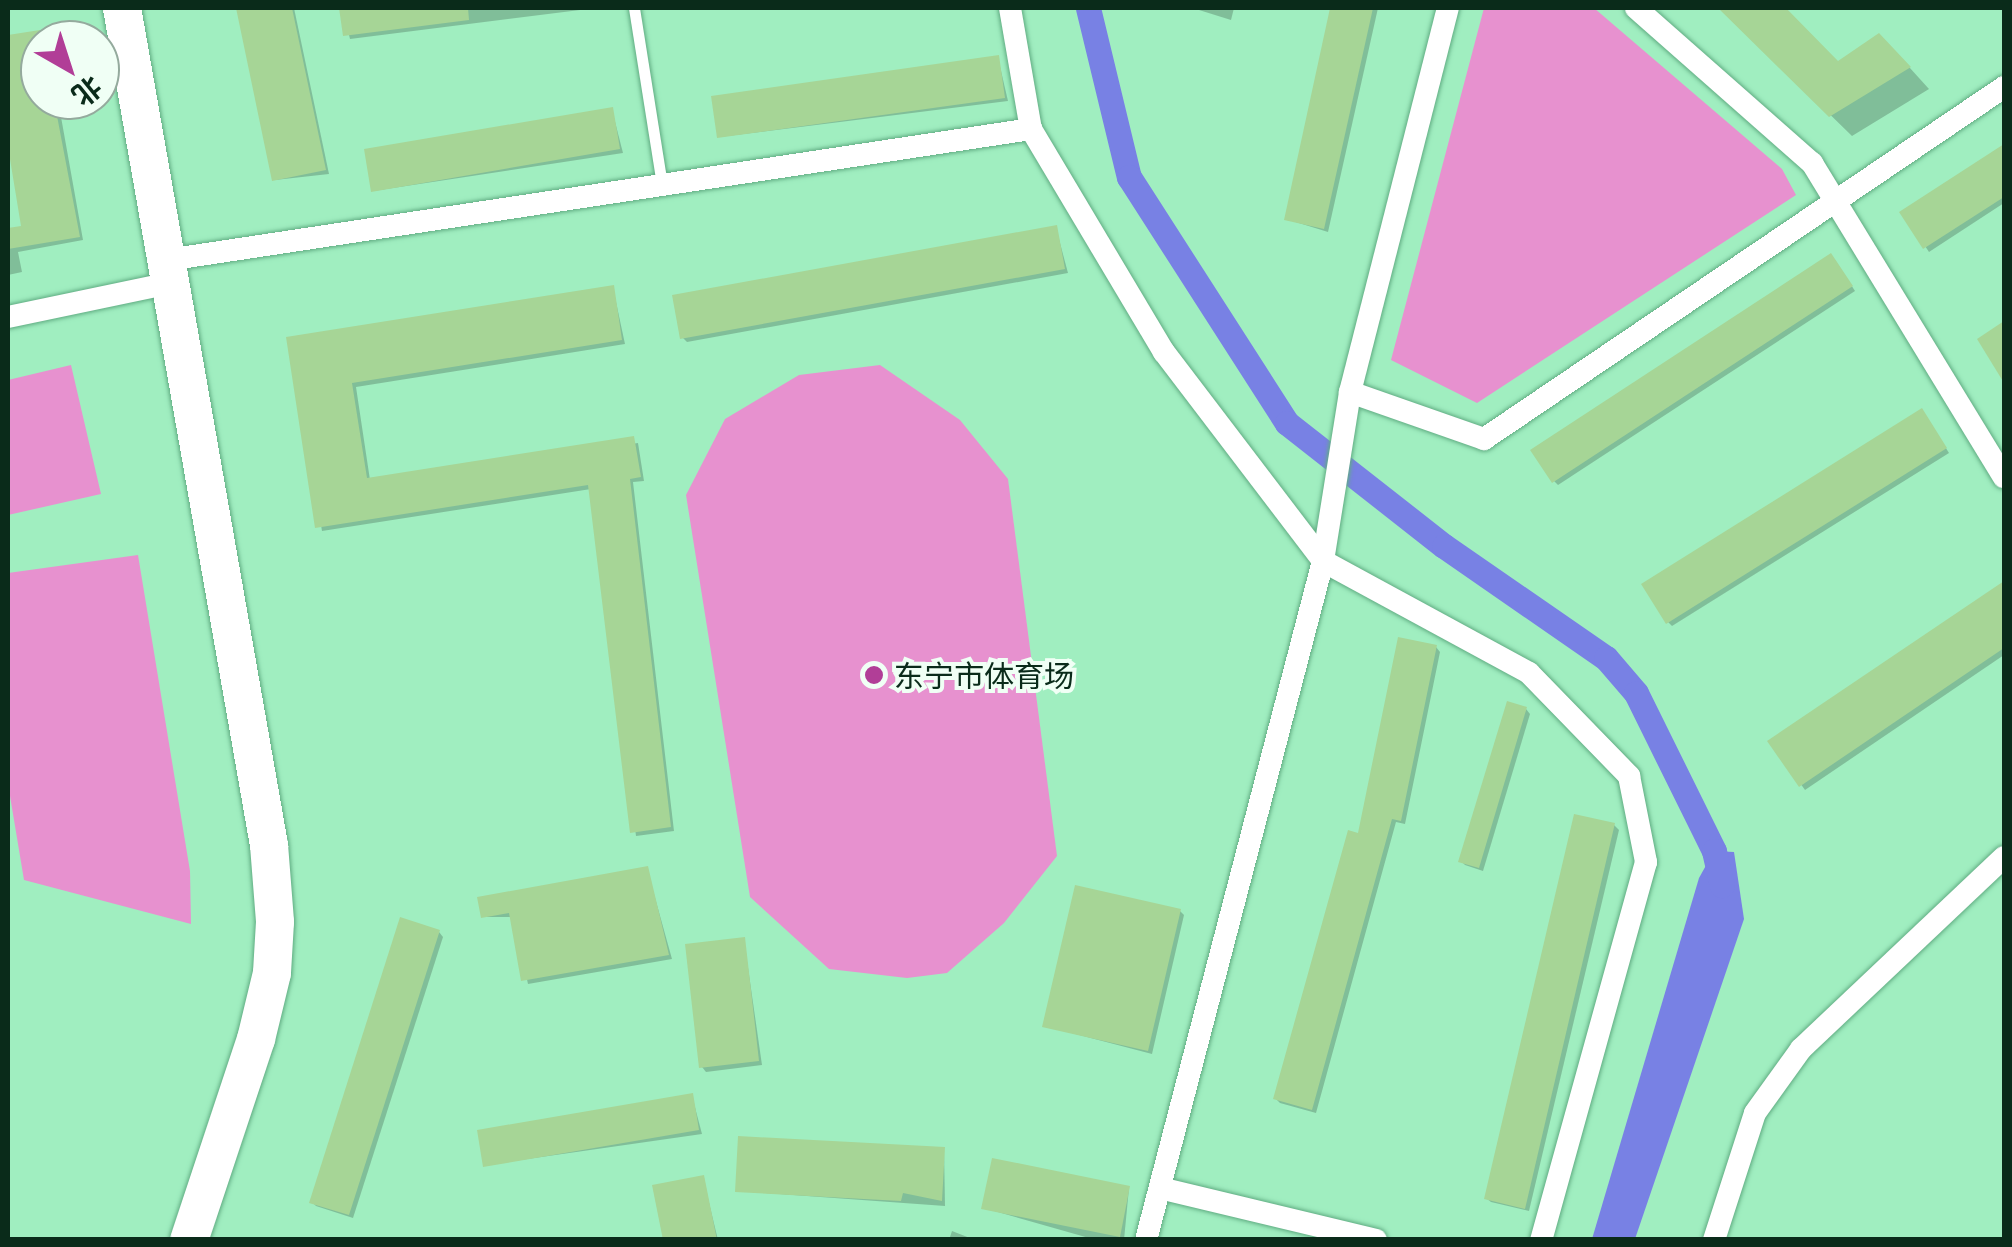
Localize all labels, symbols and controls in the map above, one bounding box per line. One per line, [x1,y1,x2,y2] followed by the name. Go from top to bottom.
[20,20,120,120] north arrow
[66,70,109,114] text: 北
[894,657,1074,693] place label: 东宁市体育场
[863,664,885,686] marker: 东宁市体育场

